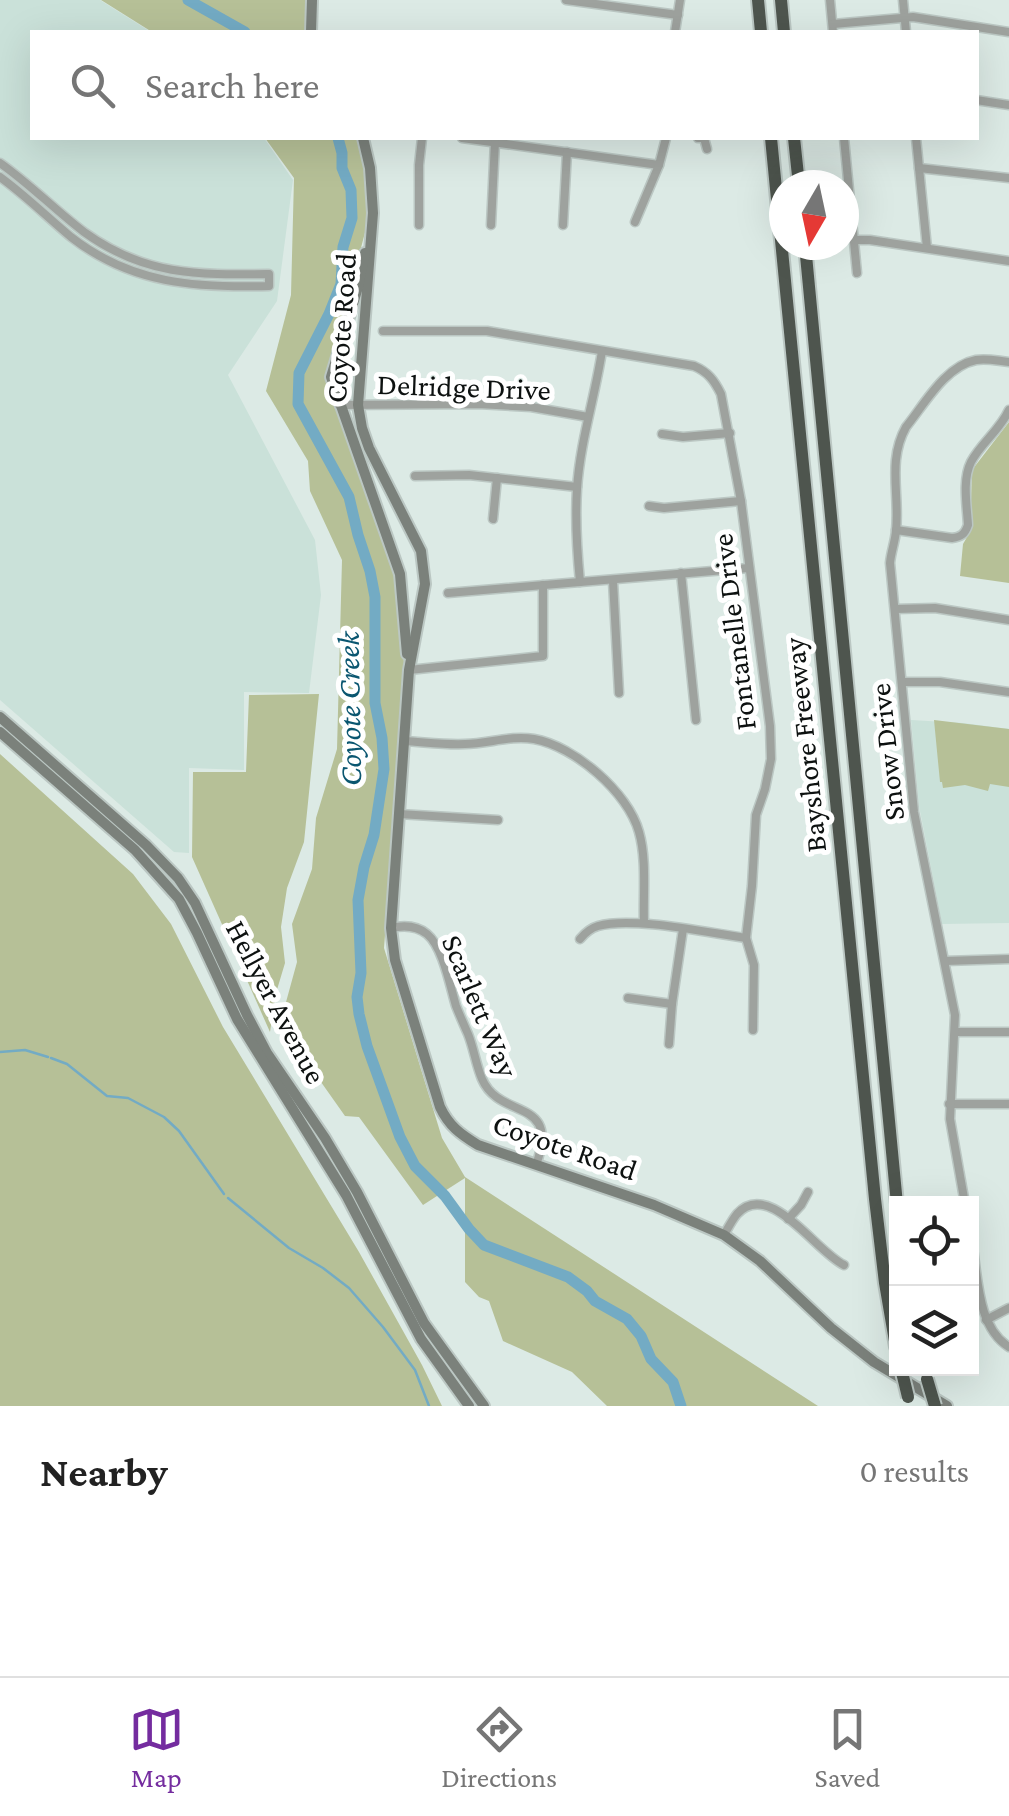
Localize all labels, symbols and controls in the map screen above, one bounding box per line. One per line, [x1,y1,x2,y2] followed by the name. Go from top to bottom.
[30,30,979,140] search box
[65,58,120,113] icon: search
[145,64,319,106] text: Search here
[769,170,859,260] north arrow
[319,252,363,404] street label: Coyote Road
[377,367,551,407] street label: Delridge Drive
[705,532,762,732] street label: Fontanelle Drive
[330,629,368,787] water label: Coyote Creek
[777,636,833,854] street label: Bayshore Freeway
[863,682,910,822] street label: Snow Drive
[219,915,333,1089] street label: Hellyer Avenue
[435,930,525,1082] street label: Scarlett Way
[488,1106,642,1188] street label: Coyote Road
[889,1196,979,1376] map controls
[889,1196,979,1286] button: locate
[889,1286,979,1376] button: layers
[40,1448,168,1495] text: Nearby
[859,1453,969,1489] text: 0 results
[129,1702,184,1793] tab: Map
[441,1702,557,1793] tab: Directions
[815,1702,880,1793] tab: Saved

